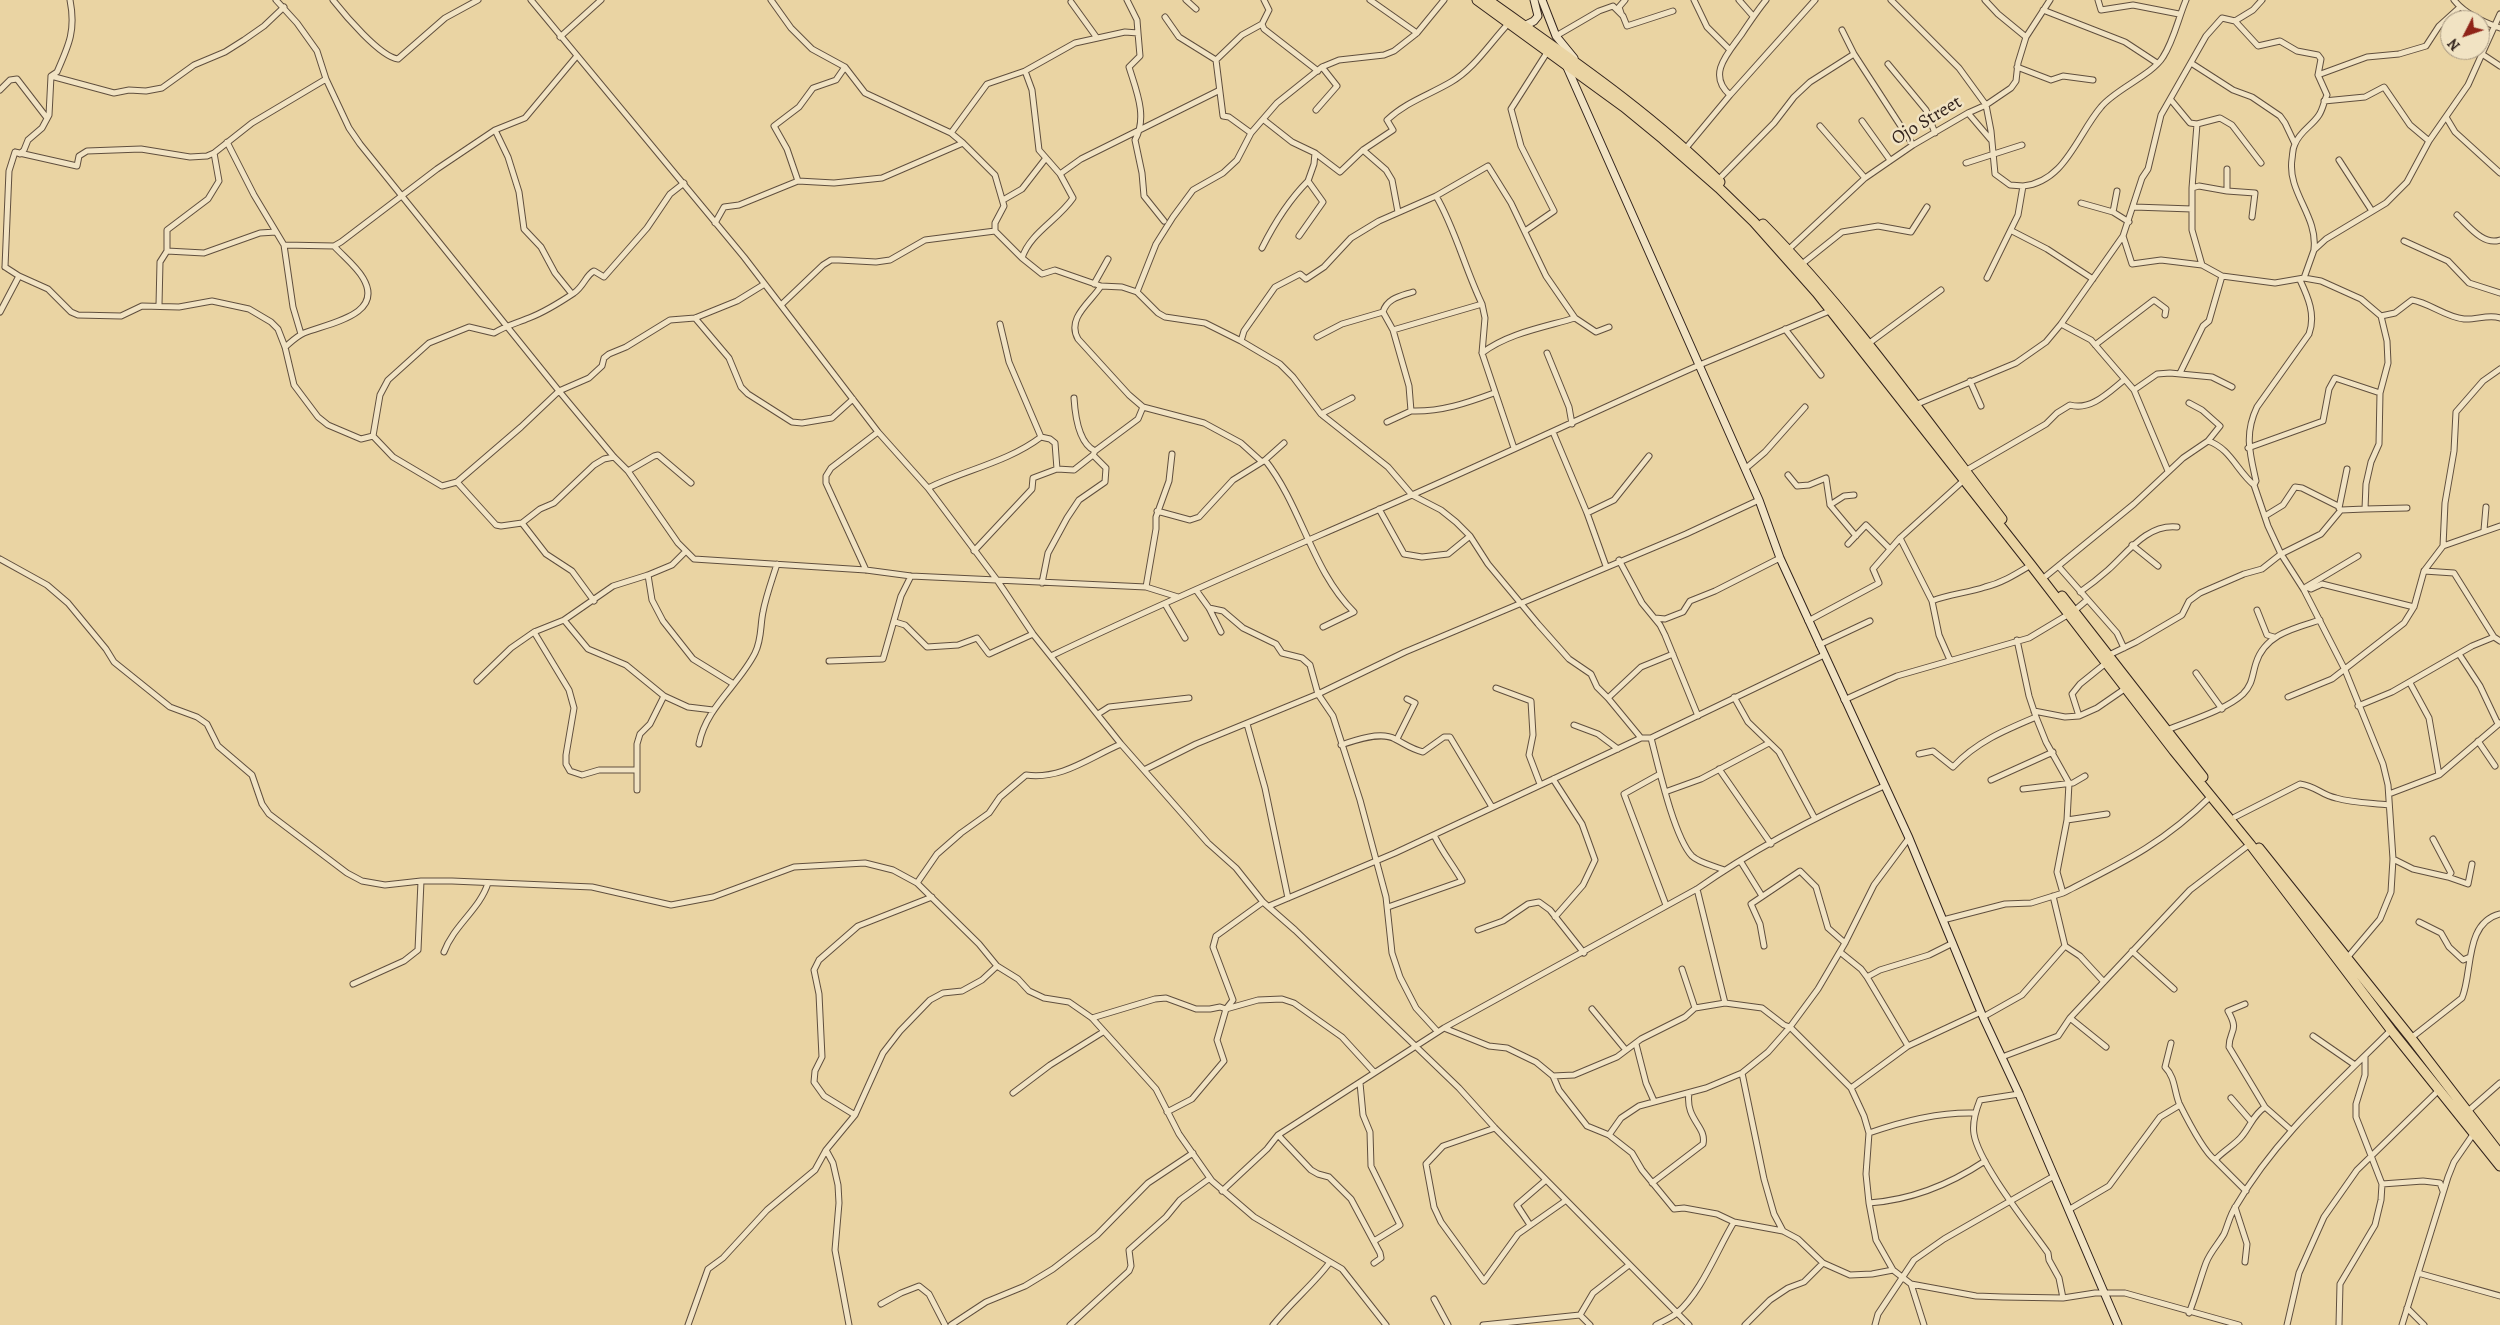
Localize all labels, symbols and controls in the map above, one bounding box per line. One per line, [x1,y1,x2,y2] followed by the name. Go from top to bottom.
[2440,10,2490,60] north arrow
[2444,34,2465,55] text: N
[1888,91,1966,151] street label: Ojo Street

